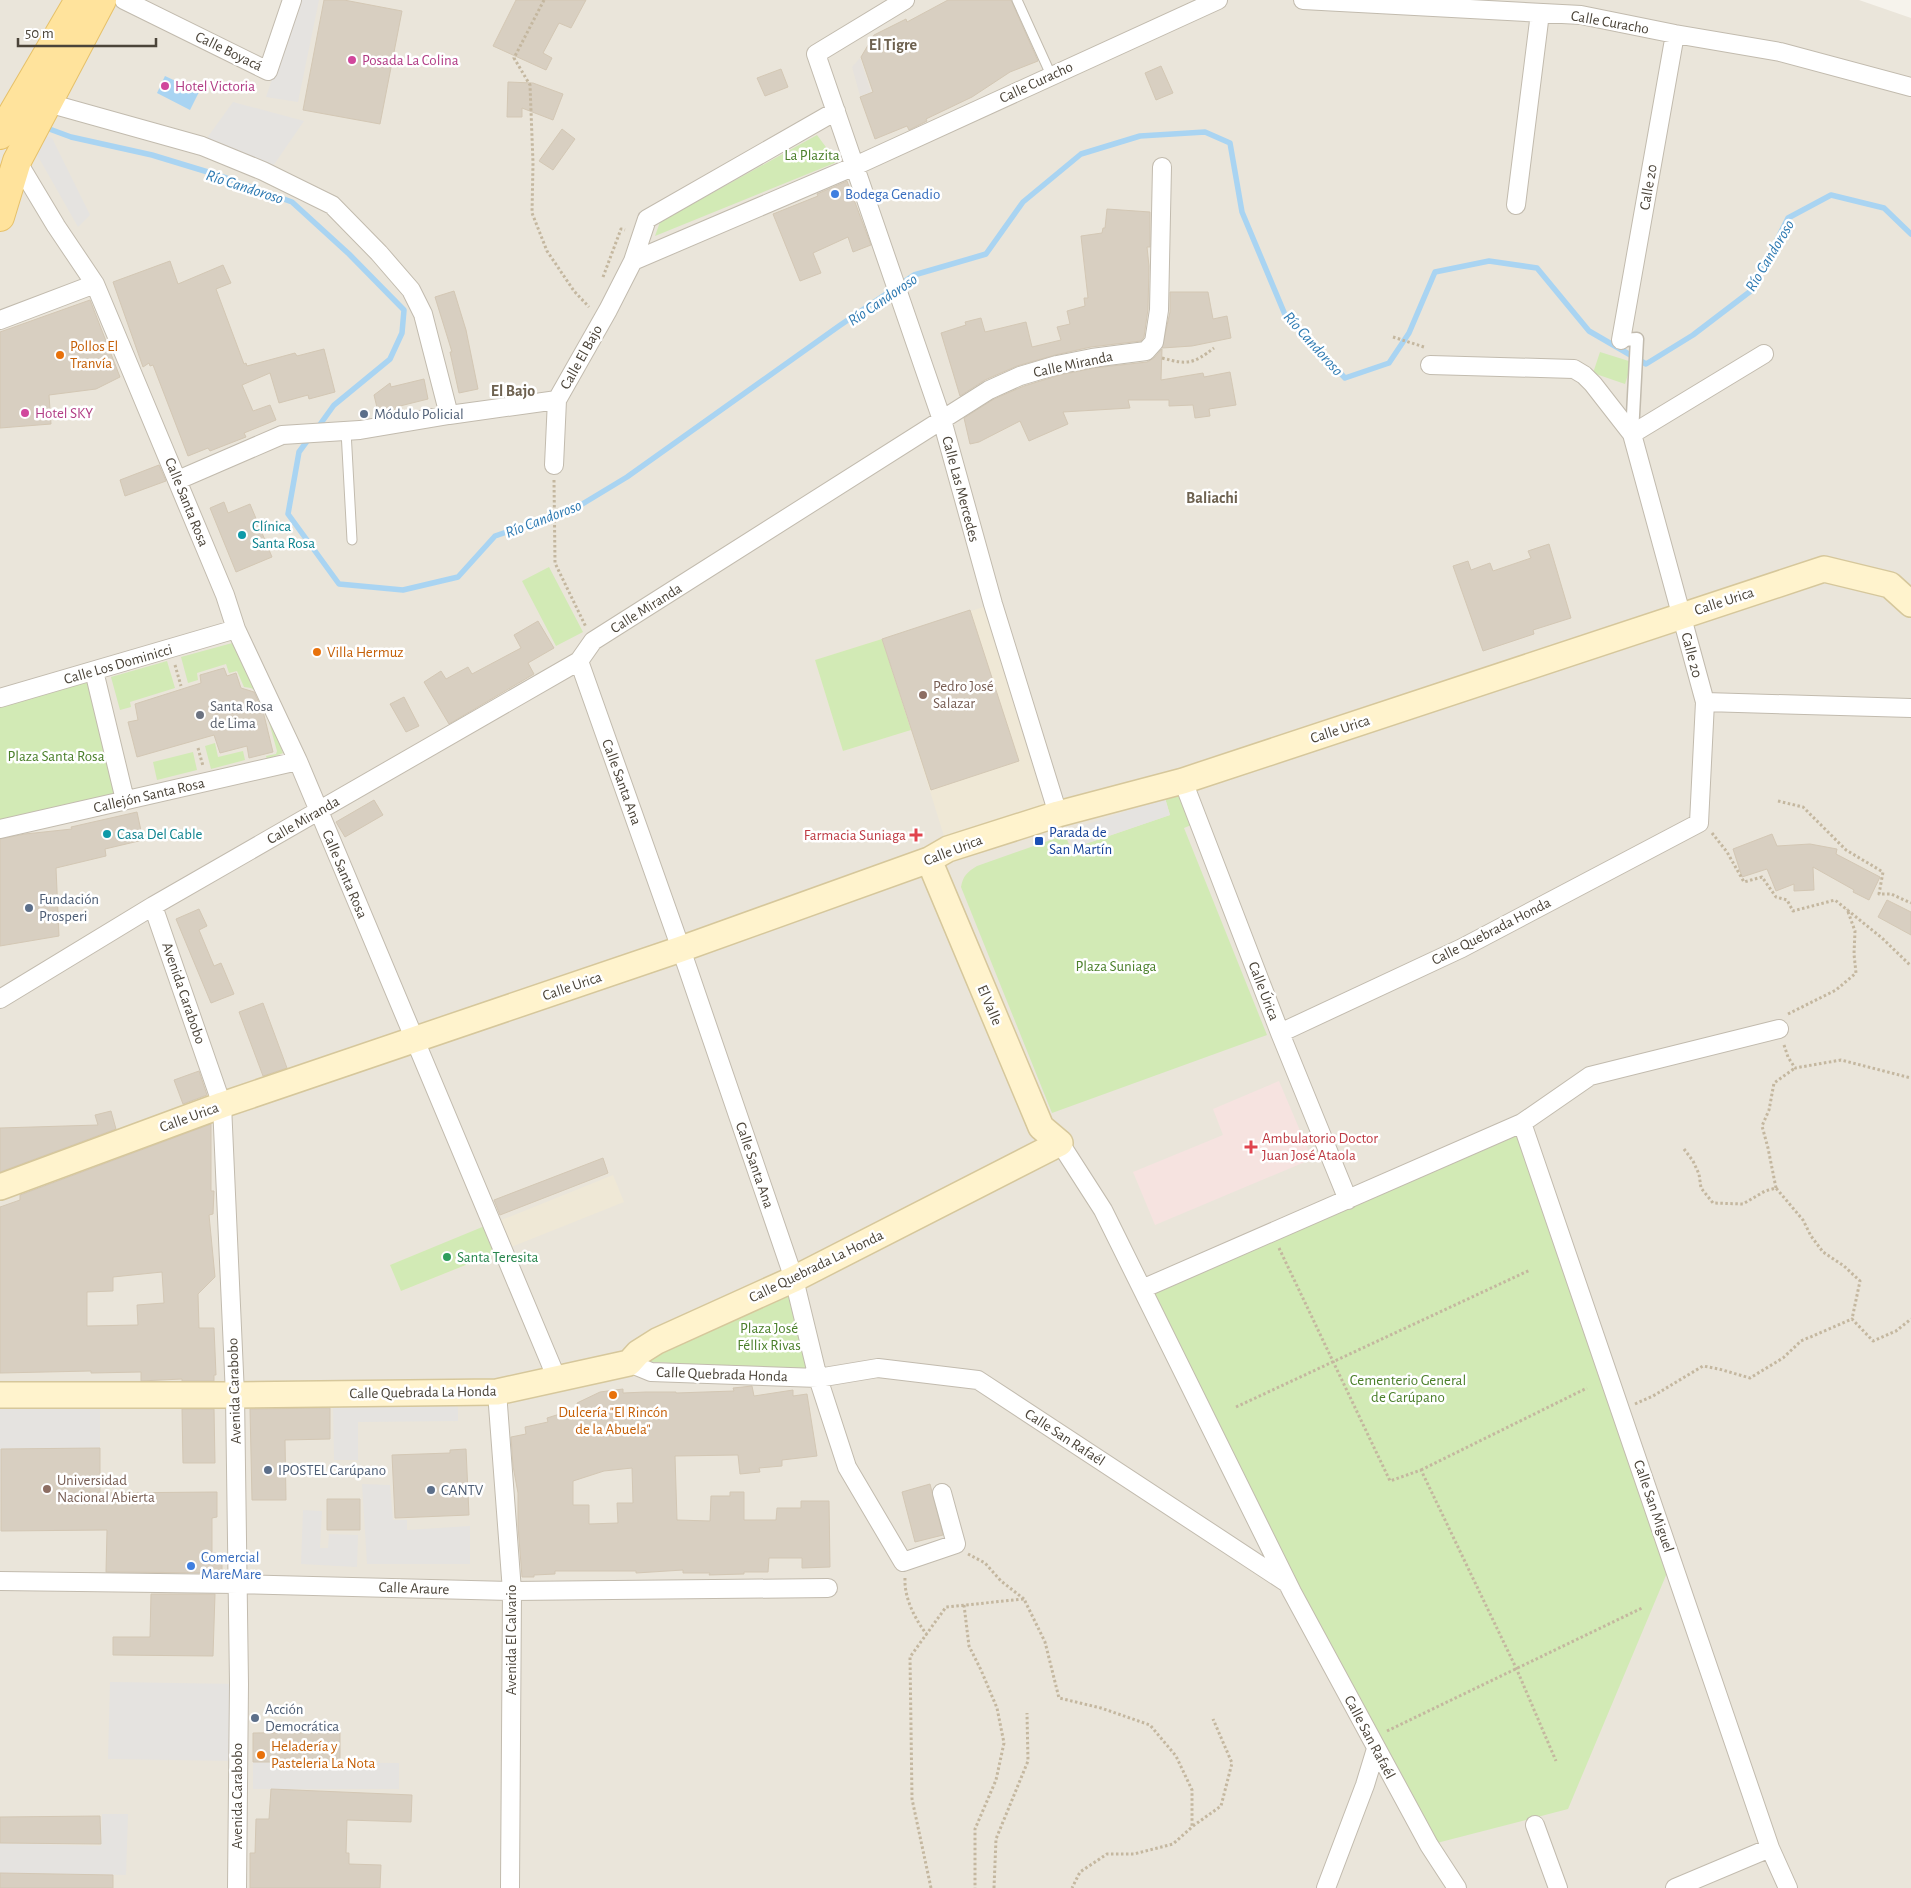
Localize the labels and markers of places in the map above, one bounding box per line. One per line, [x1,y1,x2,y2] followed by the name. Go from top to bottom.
[362,53,459,68] place label: Posada La Colina
[346,54,358,66] marker: Posada La Colina
[175,79,255,94] place label: Hotel Victoria
[159,80,171,92] marker: Hotel Victoria
[845,187,940,202] place label: Bodega Genadio
[829,188,841,200] marker: Bodega Genadio
[70,339,118,371] place label: Pollos El Tranvía
[54,349,66,361] marker: Pollos El Tranvía
[35,406,93,421] place label: Hotel SKY
[19,407,31,419] marker: Hotel SKY
[374,407,464,422] place label: Módulo Policial
[358,408,370,420] marker: Módulo Policial
[252,519,315,551] place label: Clínica Santa Rosa
[236,529,248,541] marker: Clínica Santa Rosa
[327,645,403,660] place label: Villa Hermuz
[311,646,323,658] marker: Villa Hermuz
[933,679,994,711] place label: Pedro José Salazar
[917,689,929,701] marker: Pedro José Salazar
[210,699,273,731] place label: Santa Rosa de Lima
[194,709,206,721] marker: Santa Rosa de Lima
[1049,825,1112,857] place label: Parada de San Martín
[117,827,203,842] place label: Casa Del Cable
[101,828,113,840] marker: Casa Del Cable
[804,828,906,843] place label: Farmacia Suniaga
[910,829,922,841] marker: Farmacia Suniaga
[1033,835,1045,847] marker: Parada de San Martín
[39,892,99,924] place label: Fundación Prosperi
[23,902,35,914] marker: Fundación Prosperi
[1262,1131,1378,1163] place label: Ambulatorio Doctor Juan José Ataola
[1244,1140,1258,1154] marker: Ambulatorio Doctor Juan José Ataola
[457,1250,538,1265] place label: Santa Teresita
[441,1251,453,1263] marker: Santa Teresita
[607,1389,619,1401] marker: Dulcería "El Rincón de la Abuela"
[558,1405,668,1437] place label: Dulcería "El Rincón de la Abuela"
[278,1463,386,1478] place label: IPOSTEL Carúpano
[262,1464,274,1476] marker: IPOSTEL Carúpano
[57,1473,155,1505] place label: Universidad Nacional Abierta
[41,1483,53,1495] marker: Universidad Nacional Abierta
[441,1483,484,1498] place label: CANTV
[425,1484,437,1496] marker: CANTV
[201,1550,262,1582] place label: Comercial MareMare
[185,1560,197,1572] marker: Comercial MareMare
[265,1702,339,1734] place label: Acción Democrática
[249,1712,261,1724] marker: Acción Democrática
[271,1739,376,1771] place label: Heladería y Pasteleria La Nota
[255,1749,267,1761] marker: Heladería y Pasteleria La Nota

